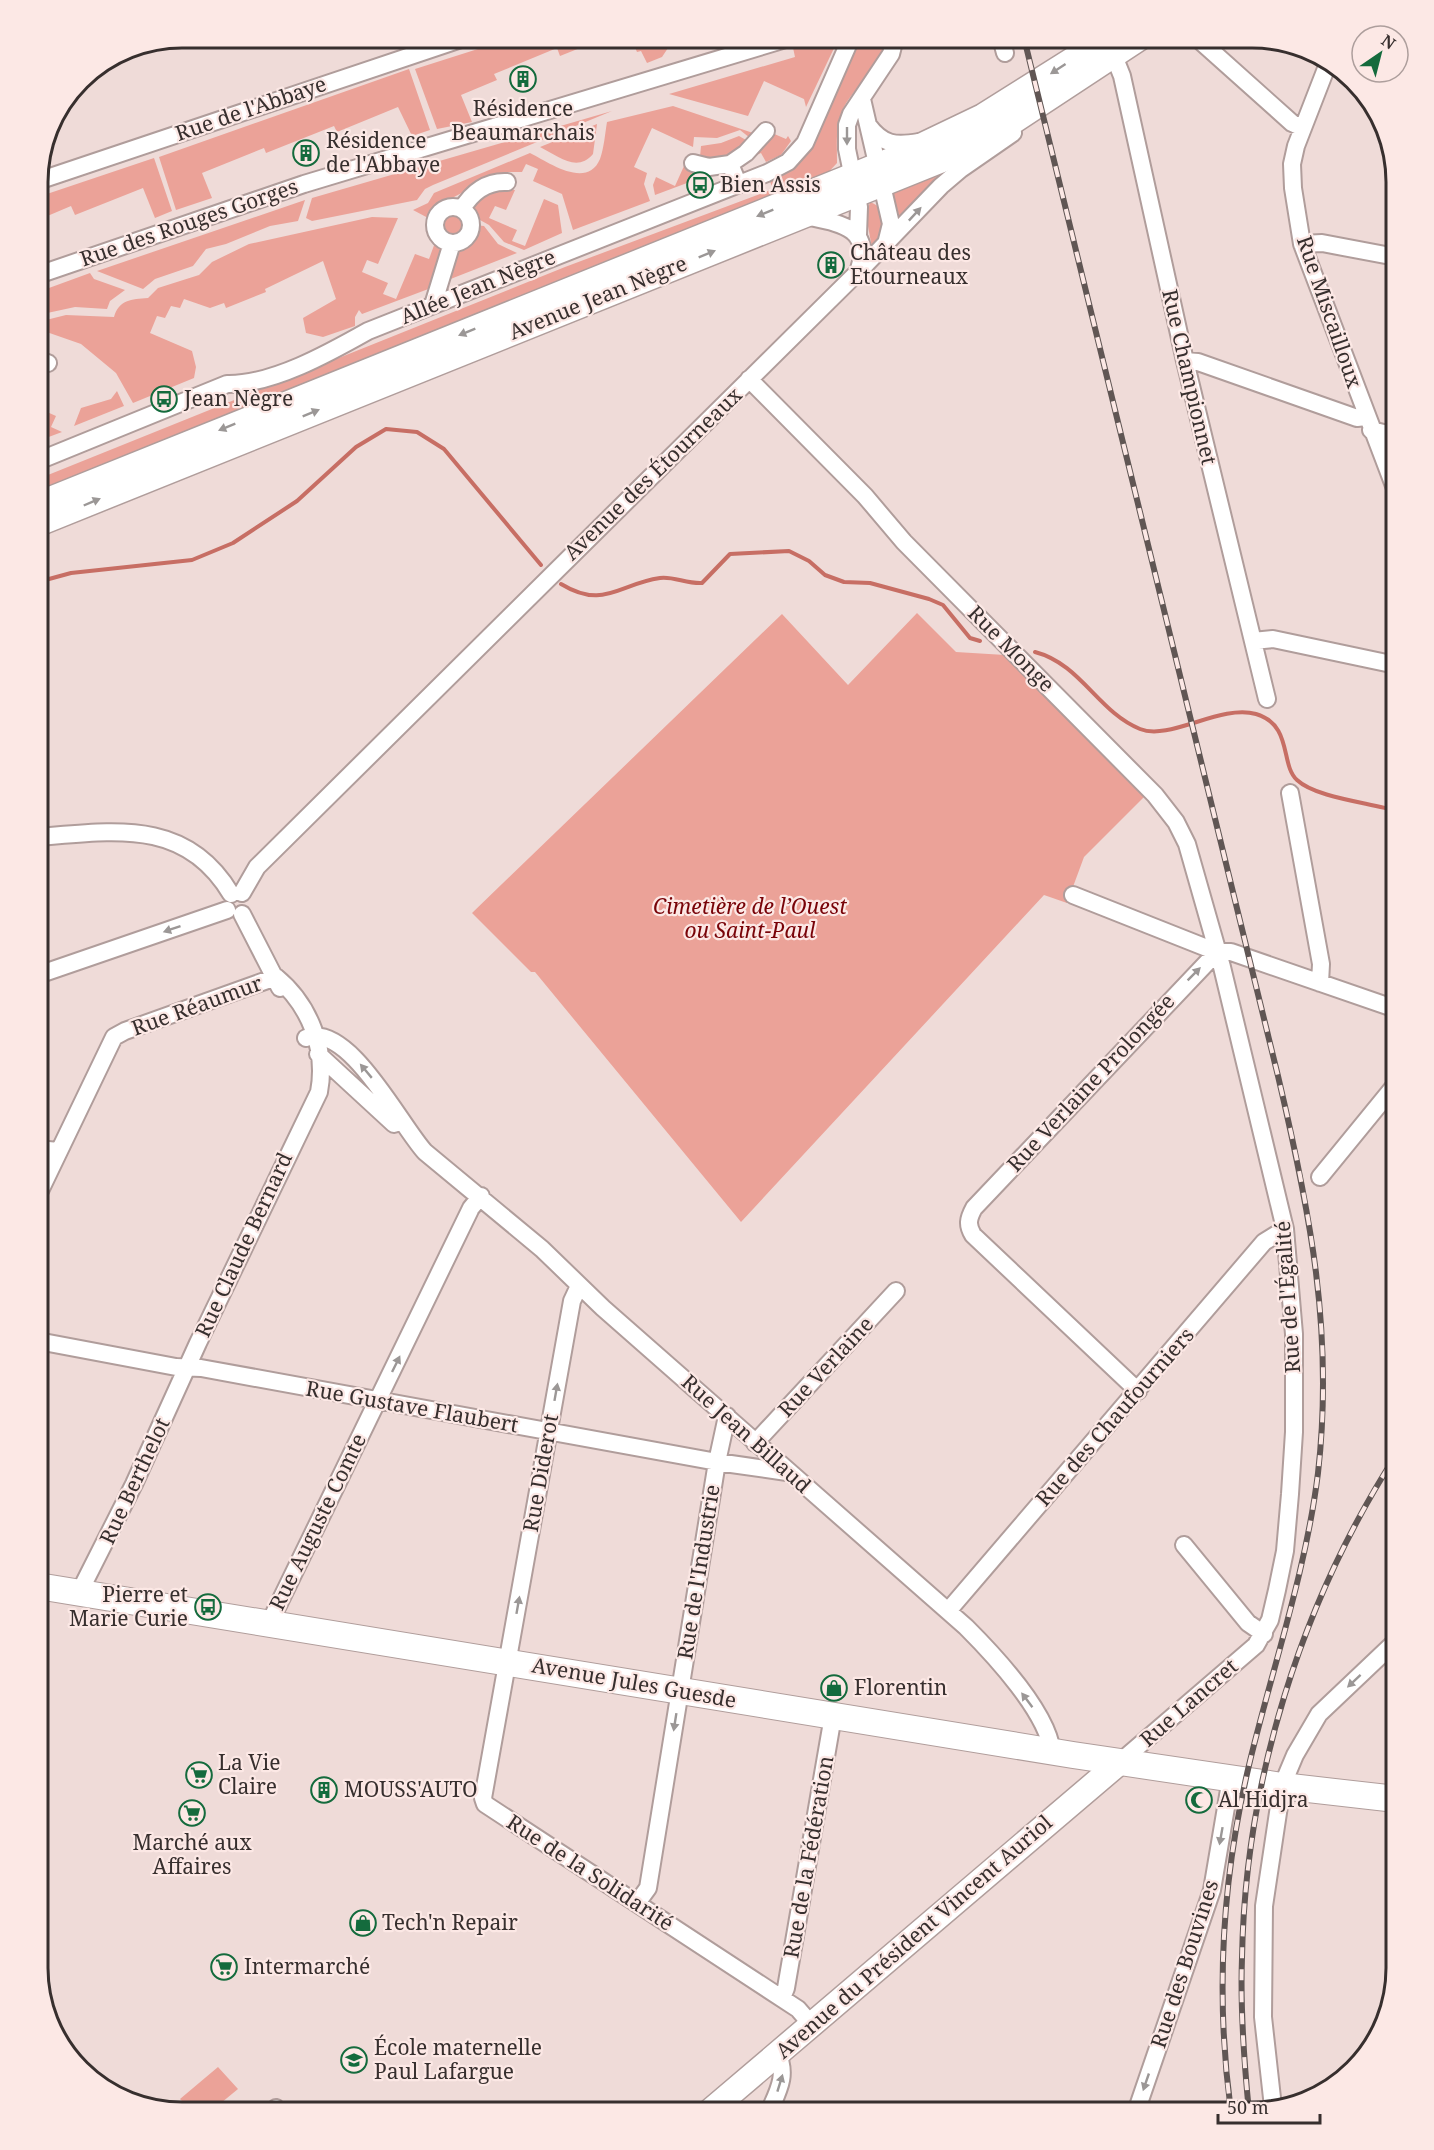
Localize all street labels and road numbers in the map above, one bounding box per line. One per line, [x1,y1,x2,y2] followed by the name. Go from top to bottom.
[171,69,330,147] street label: Rue de l'Abbaye
[76,172,301,273] street label: Rue des Rouges Gorges
[1291,232,1369,392] street label: Rue Miscailloux
[396,242,559,330] street label: Allée Jean Nègre
[504,249,691,346] street label: Avenue Jean Nègre
[1156,286,1224,467] street label: Rue Championnet
[557,380,748,566] street label: Avenue des Étourneaux
[962,599,1061,698] street label: Rue Monge
[127,968,266,1042] street label: Rue Réaumur
[1000,987,1180,1177] street label: Rue Verlaine Prolongée
[188,1148,298,1342] street label: Rue Claude Bernard
[1268,1220,1306,1374] street label: Rue de l'Égalité
[771,1310,879,1423] street label: Rue Verlaine
[1029,1321,1200,1512] street label: Rue des Chaufourniers
[676,1368,817,1499] street label: Rue Jean Billaud
[304,1374,521,1438] street label: Rue Gustave Flaubert
[516,1412,564,1534] street label: Rue Diderot
[93,1413,176,1548] street label: Rue Berthelot
[262,1429,372,1615] street label: Rue Auguste Comte
[670,1482,726,1661] street label: Rue de l'Industrie
[530,1650,739,1714] street label: Avenue Jules Guesde
[1133,1652,1243,1753] street label: Rue Lancret
[776,1753,840,1960] street label: Rue de la Fédération
[502,1808,679,1937] street label: Rue de la Solidarité
[769,1808,1058,2064] street label: Avenue du Président Vincent Auriol
[1144,1876,1224,2051] street label: Rue des Bouvines

